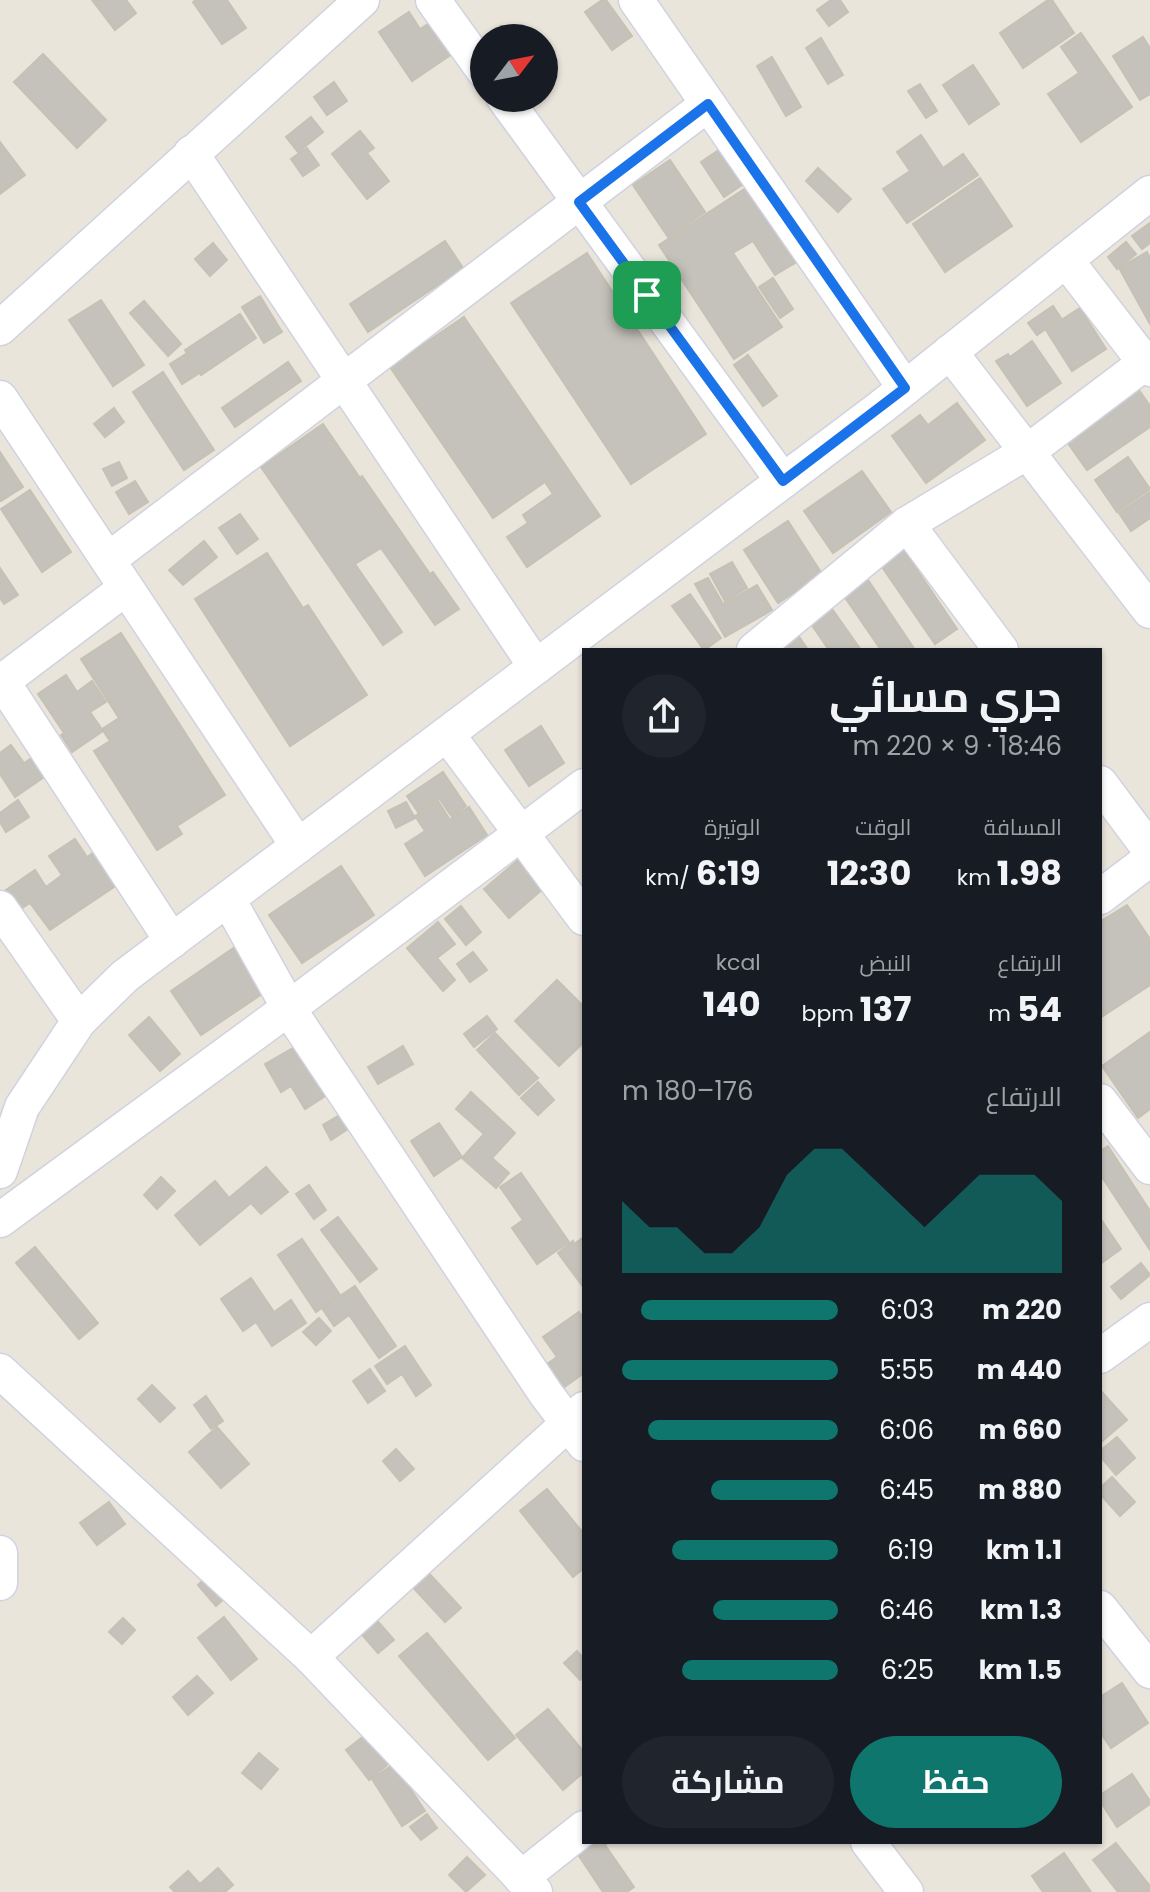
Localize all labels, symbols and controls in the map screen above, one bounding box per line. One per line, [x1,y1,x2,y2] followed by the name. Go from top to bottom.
[470,24,558,112] north arrow
[470,24,558,112] map controls
[613,261,681,329] pin
[625,273,669,317] icon: arrive
[829,666,1062,727] text: جري مسائي
[622,674,706,758] button: share
[852,728,1062,764] text: 18:46 · 9 × 220 m
[704,812,761,843] text: الوتيرة
[855,812,911,843] text: الوقت
[984,812,1062,843] text: المسافة
[696,849,761,897] text: 6:19
[827,849,911,897] text: 12:30
[997,849,1062,897] text: 1.98
[645,862,696,893] text: /km
[957,862,997,893] text: km
[716,947,761,978] text: kcal
[860,948,911,979] text: النبض
[998,948,1062,979] text: الارتفاع
[703,980,761,1028] text: 140
[860,985,911,1033] text: 137
[1017,985,1062,1033] text: 54
[802,998,860,1029] text: bpm
[988,998,1017,1029] text: m
[622,1073,753,1109] text: 176–180 m
[986,1079,1062,1115] text: الارتفاع
[880,1292,934,1328] text: 6:03
[982,1292,1062,1328] text: 220 m
[879,1352,934,1388] text: 5:55
[977,1352,1062,1388] text: 440 m
[879,1412,934,1448] text: 6:06
[979,1412,1062,1448] text: 660 m
[879,1472,934,1508] text: 6:45
[978,1472,1062,1508] text: 880 m
[887,1532,934,1568] text: 6:19
[986,1532,1062,1568] text: 1.1 km
[879,1592,934,1628] text: 6:46
[980,1592,1062,1628] text: 1.3 km
[881,1652,934,1688] text: 6:25
[979,1652,1062,1688] text: 1.5 km
[622,1736,834,1828] button: مشاركة
[850,1736,1062,1828] button: حفظ

